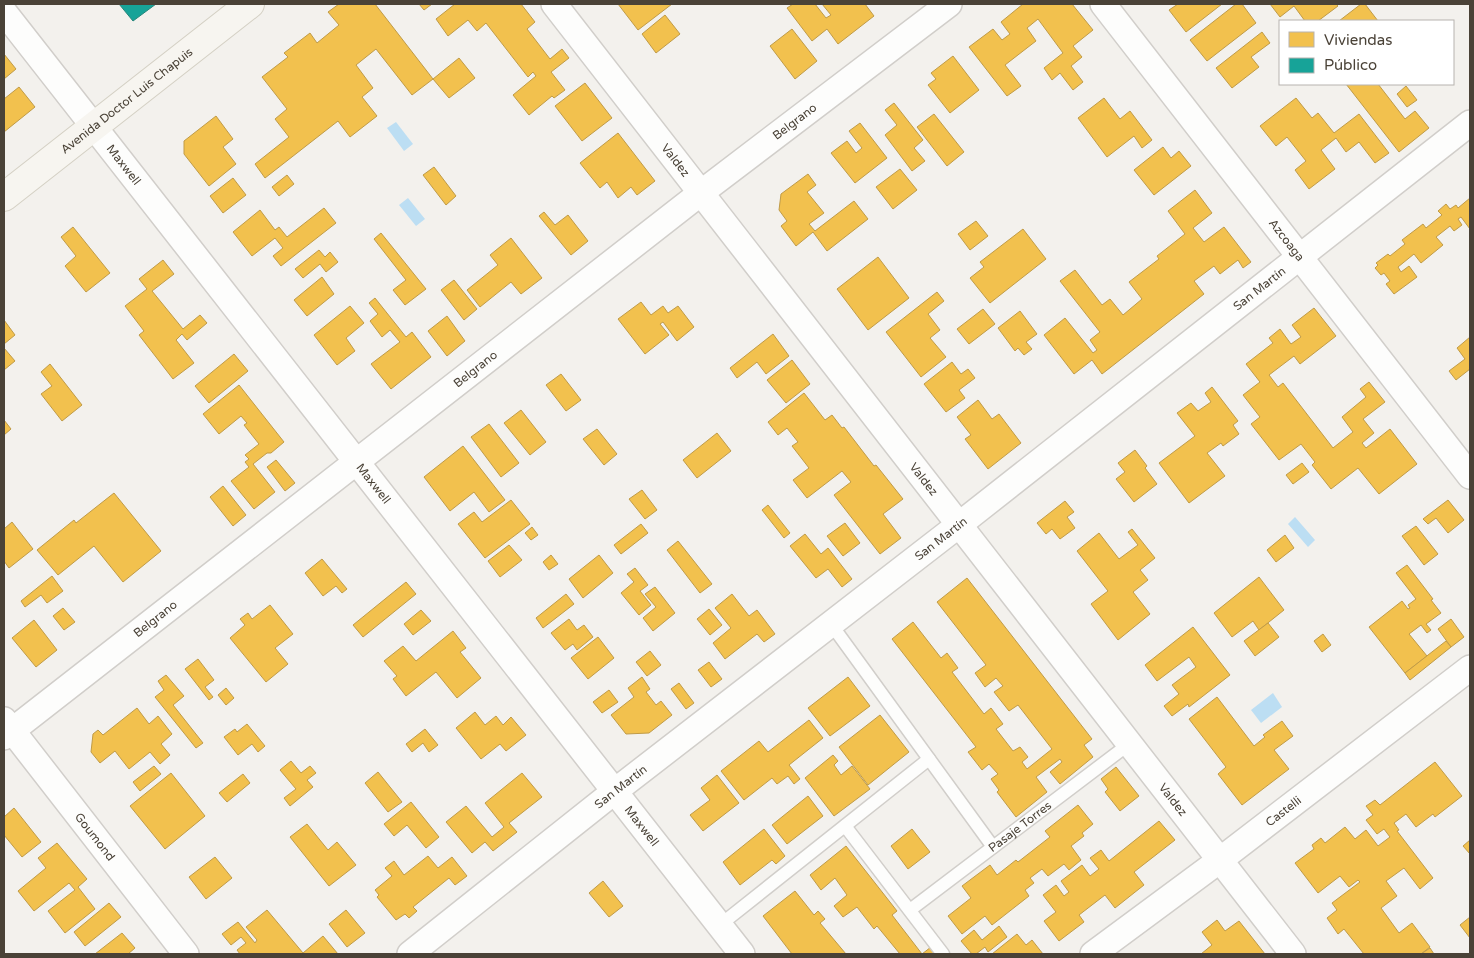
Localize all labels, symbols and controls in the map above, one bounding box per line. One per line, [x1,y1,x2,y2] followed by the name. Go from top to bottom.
[1279,20,1454,85] legend
[1324,31,1392,49] text: Viviendas
[58,45,196,157] street label: Avenida Doctor Luis Chapuis
[1324,56,1377,74] text: Público
[770,100,819,143] street label: Belgrano
[658,141,693,180] street label: Valdez
[104,142,144,188] street label: Maxwell
[1266,216,1307,264] street label: Azcoaga
[1231,264,1288,313] street label: San Martín
[451,348,500,390] street label: Belgrano
[907,460,941,498] street label: Valdez
[353,461,393,506] street label: Maxwell
[912,514,970,563] street label: San Martín
[131,597,180,640] street label: Belgrano
[592,762,650,811] street label: San Martín
[1156,780,1190,819] street label: Valdez
[1263,793,1304,829] street label: Castelli
[986,798,1054,855] street label: Pasaje Torres
[622,803,662,849] street label: Maxwell
[72,810,118,864] street label: Goumond

